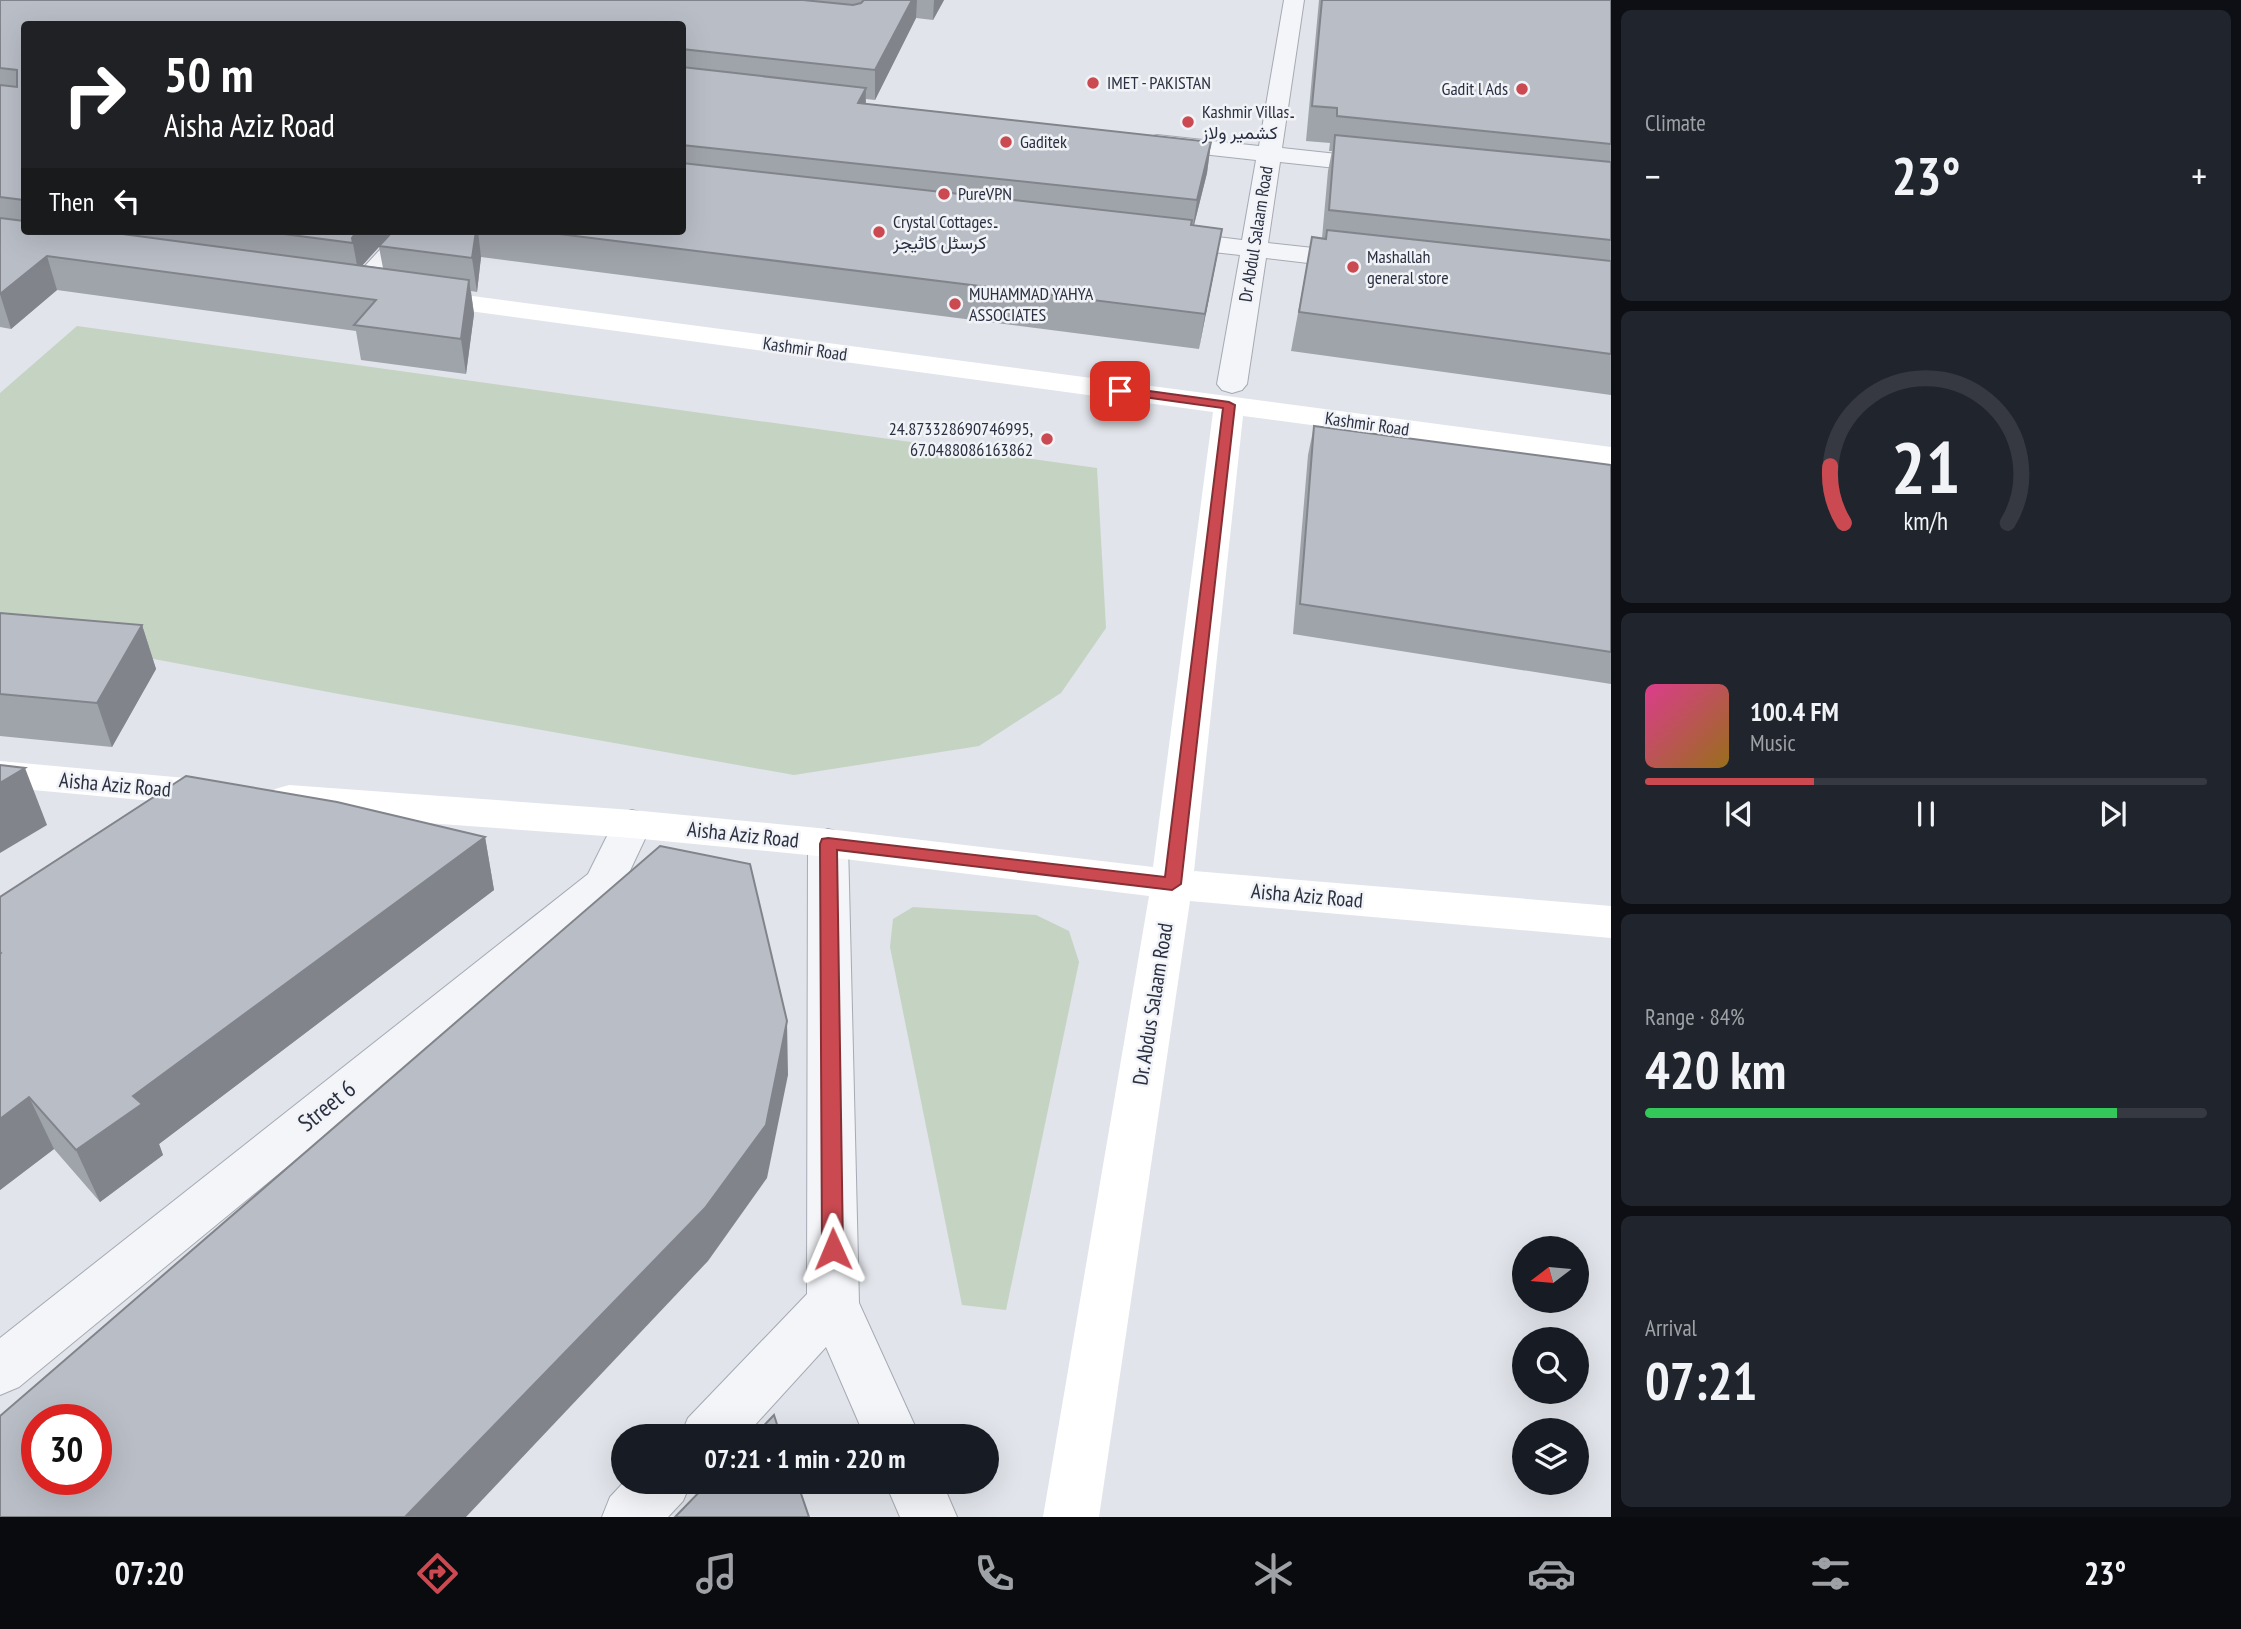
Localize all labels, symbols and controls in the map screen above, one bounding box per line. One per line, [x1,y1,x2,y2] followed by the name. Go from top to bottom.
[164,42,253,106] text: 50 m
[49,49,140,140] icon: right
[1107,71,1211,94] place label: IMET - PAKISTAN
[1085,75,1101,91] marker: IMET - PAKISTAN
[1442,77,1508,100] place label: Gadit l Ads
[1514,81,1530,97] marker: Gadit l Ads
[1201,100,1295,144] place label: Kashmir Villas۔ کشمیر ولاز
[164,104,335,146] text: Aisha Aziz Road
[1645,108,1706,137] text: Climate
[1180,114,1196,130] marker: Kashmir Villas۔ کشمیر ولاز
[1020,130,1067,153] place label: Gaditek
[998,134,1014,150] marker: Gaditek
[1892,142,1960,209] text: 23°
[1645,151,1661,200] text: −
[2191,151,2207,200] text: +
[1233,164,1278,304] street label: Dr Abdul Salaam Road
[108,182,146,220] icon: left
[958,182,1012,205] place label: PureVPN
[49,185,94,218] text: Then
[936,186,952,202] marker: PureVPN
[892,210,998,254] place label: Crystal Cottages۔ کرسٹل کاٹیجز
[871,224,887,240] marker: Crystal Cottages۔ کرسٹل کاٹیجز
[1367,245,1449,289] place label: Mashallah general store
[1345,259,1361,275] marker: Mashallah general store
[969,282,1094,326] place label: MUHAMMAD YAHYA ASSOCIATES
[947,296,963,312] marker: MUHAMMAD YAHYA ASSOCIATES
[761,331,849,366] street label: Kashmir Road
[1090,361,1150,421] pin
[1101,372,1139,410] icon: arrive
[1323,406,1411,441] street label: Kashmir Road
[889,417,1033,461] place label: 24.873328690746995, 67.0488086163862
[1891,420,1961,514] text: 21
[1039,431,1055,447] marker: 24.873328690746995, 67.0488086163862
[1904,505,1948,537] text: km/h
[1750,695,1839,728] text: 100.4 FM
[1750,728,1796,757] text: Music
[58,766,172,803] street label: Aisha Aziz Road
[1720,795,1758,833] icon: previous
[1907,795,1945,833] icon: pause
[2094,795,2132,833] icon: next
[686,815,800,854] street label: Aisha Aziz Road
[1250,877,1364,914] street label: Aisha Aziz Road
[1126,921,1179,1087] street label: Dr. Abdus Salaam Road
[1645,1002,1745,1031] text: Range · 84%
[1645,1036,1786,1103] text: 420 km
[291,1073,362,1138] street label: Street 6
[796,1212,870,1286] position arrow
[1512,1236,1589,1312] north arrow
[1512,1236,1589,1495] map controls
[1645,1313,1697,1342] text: Arrival
[1512,1327,1589,1404] button: search
[1645,1347,1757,1414] text: 07:21
[21,1404,112,1495] speed limit sign: 30
[1512,1418,1589,1495] button: layers
[705,1442,905,1475] text: 07:21 · 1 min · 220 m
[413,1549,462,1598] icon: directions
[692,1549,741,1598] icon: music
[970,1549,1019,1598] icon: phone
[1249,1549,1298,1598] icon: climate
[1527,1549,1576,1598] icon: car
[1806,1549,1855,1598] icon: filters
[115,1552,184,1594] text: 07:20
[2084,1552,2126,1594] text: 23°

